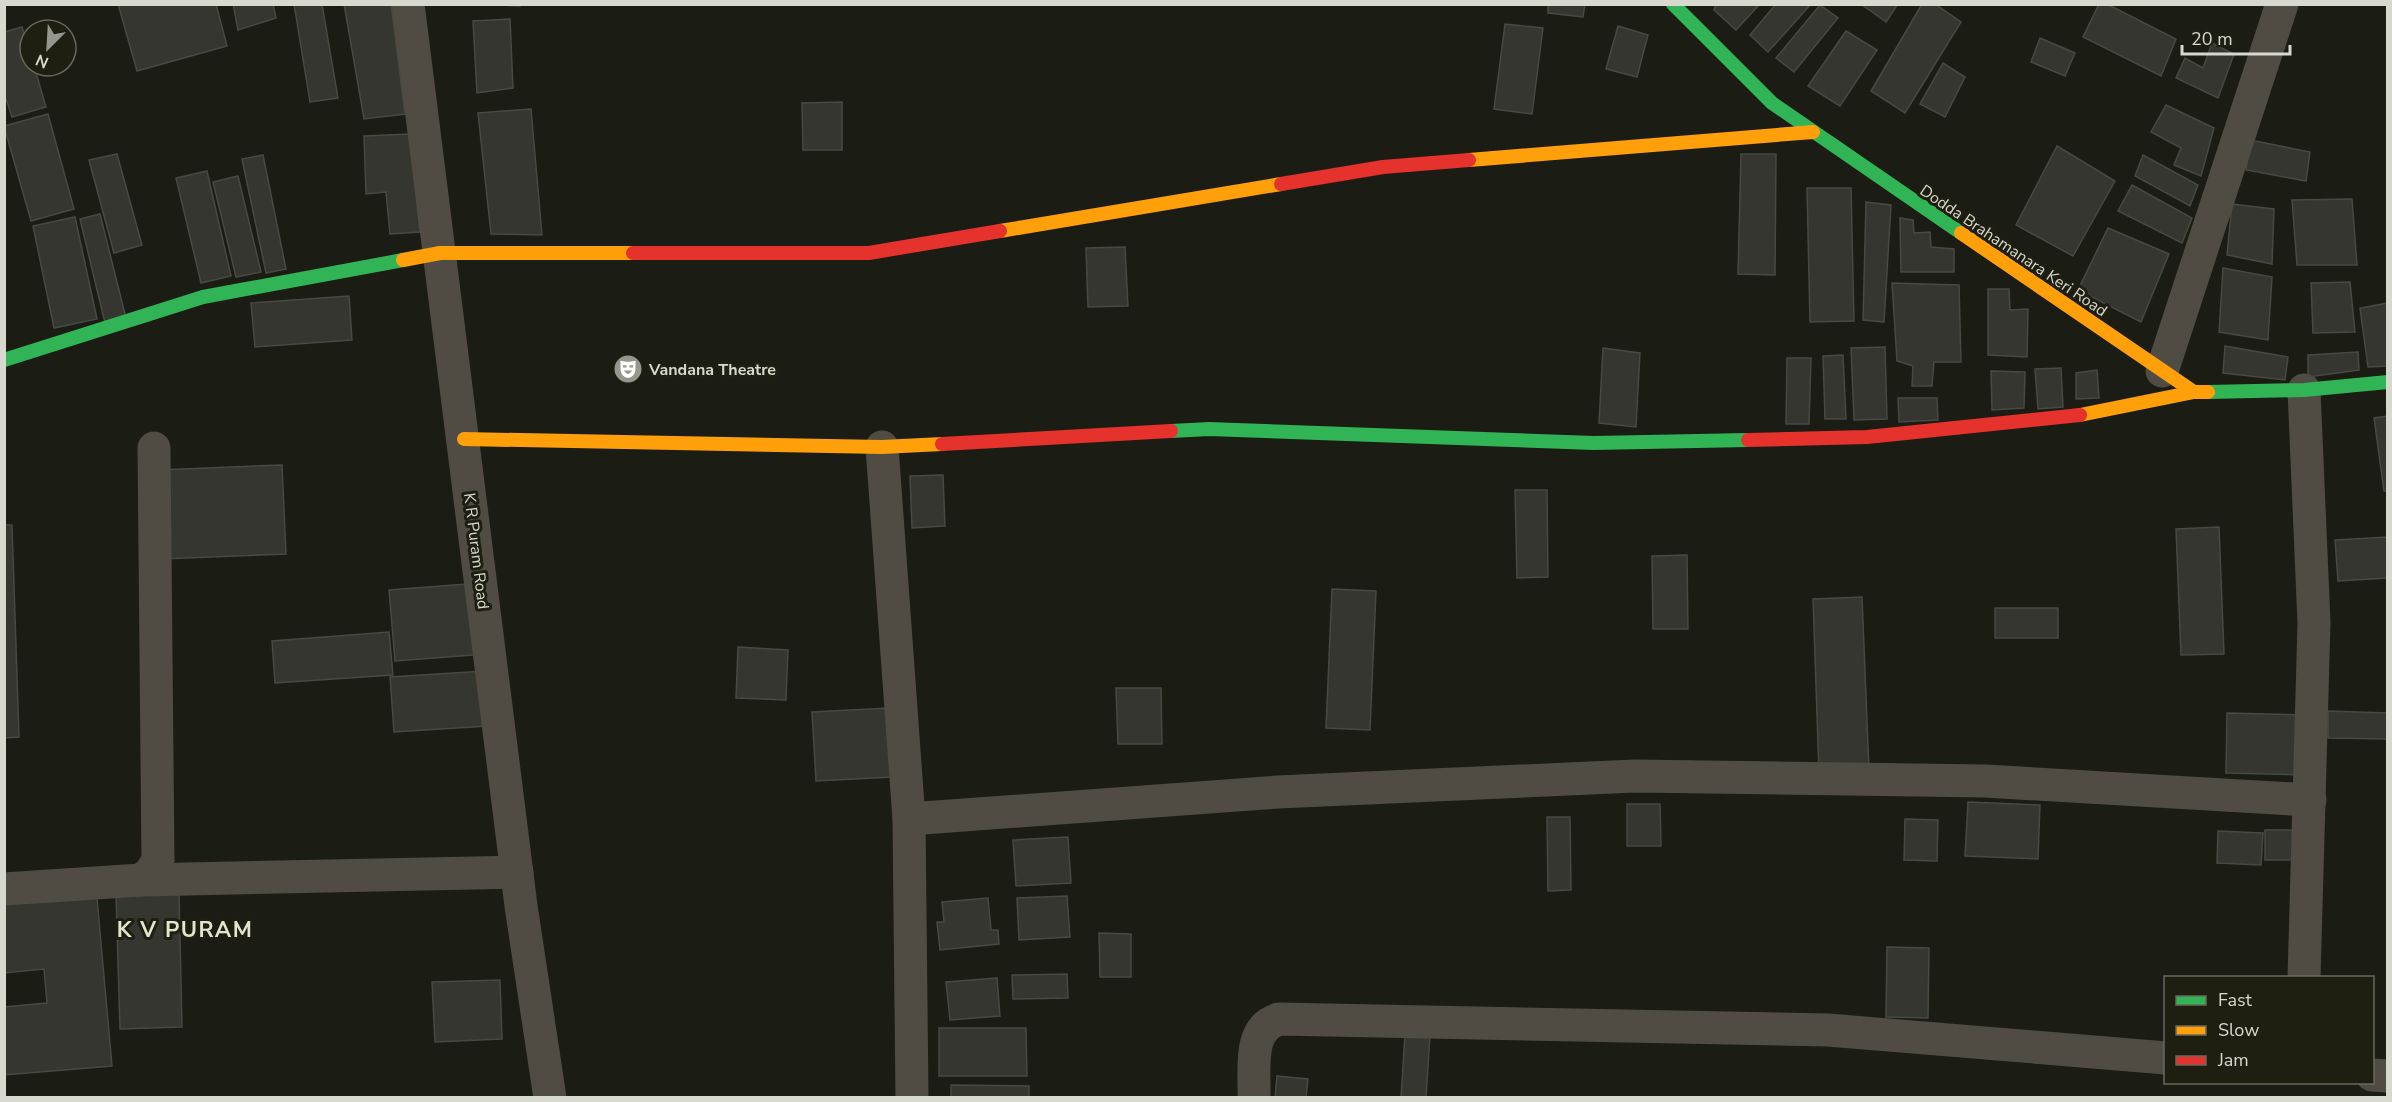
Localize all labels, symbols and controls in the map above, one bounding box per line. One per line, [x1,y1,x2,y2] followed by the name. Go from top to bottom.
[18,18,78,78] north arrow
[2182,18,2290,56] scale bar
[2191,27,2233,51] text: 20 m
[32,48,52,73] text: N
[1915,180,2111,322] street label: Dodda Brahamanara Keri Road
[612,353,644,385] theatre icon: Vandana Theatre
[648,359,776,381] place label: Vandana Theatre
[458,492,494,611] street label: K R Puram Road
[117,915,253,945] district label: K V PURAM
[2164,976,2374,1084] legend
[2218,988,2253,1012] text: Fast
[2218,1018,2259,1042] text: Slow
[2217,1048,2249,1072] text: Jam

